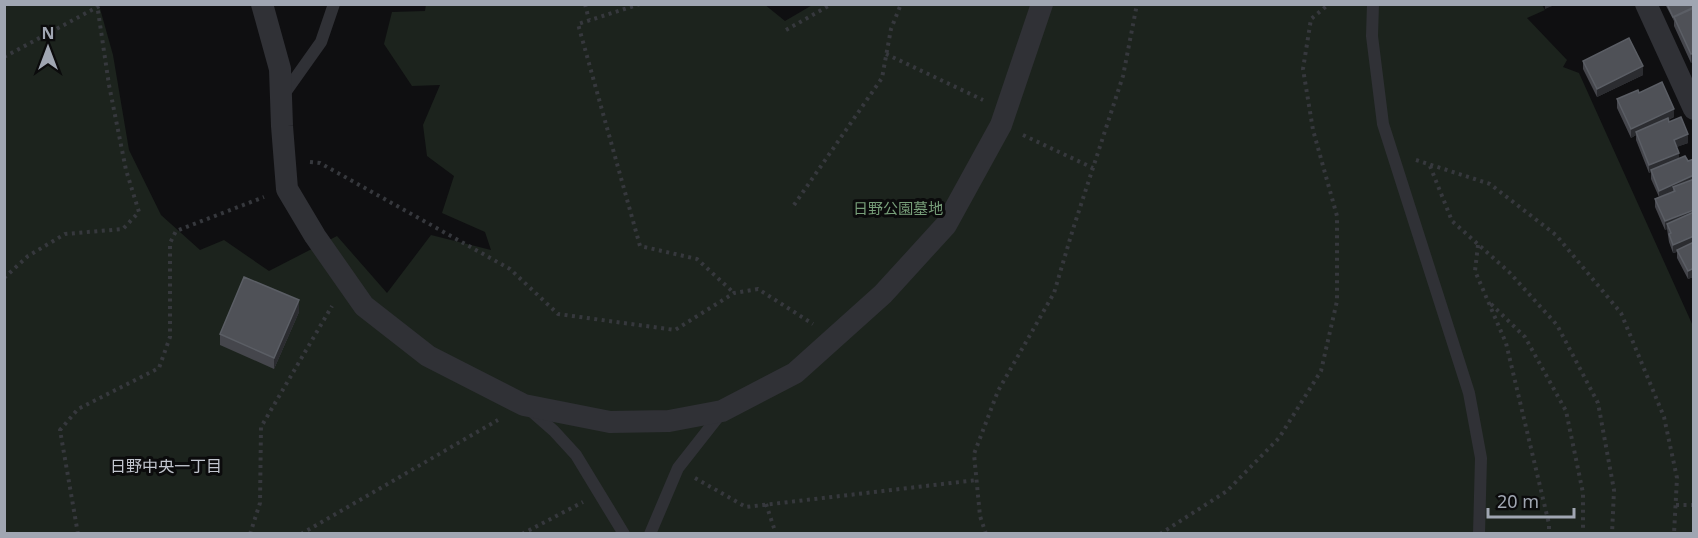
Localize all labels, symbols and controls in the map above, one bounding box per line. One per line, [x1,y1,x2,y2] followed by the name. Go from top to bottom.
[18,18,78,78] north arrow
[41,22,55,44] text: N
[853,198,943,218] park label: 日野公園墓地
[110,455,222,477] district label: 日野中央一丁目
[1488,481,1574,519] scale bar
[1497,489,1539,513] text: 20 m

